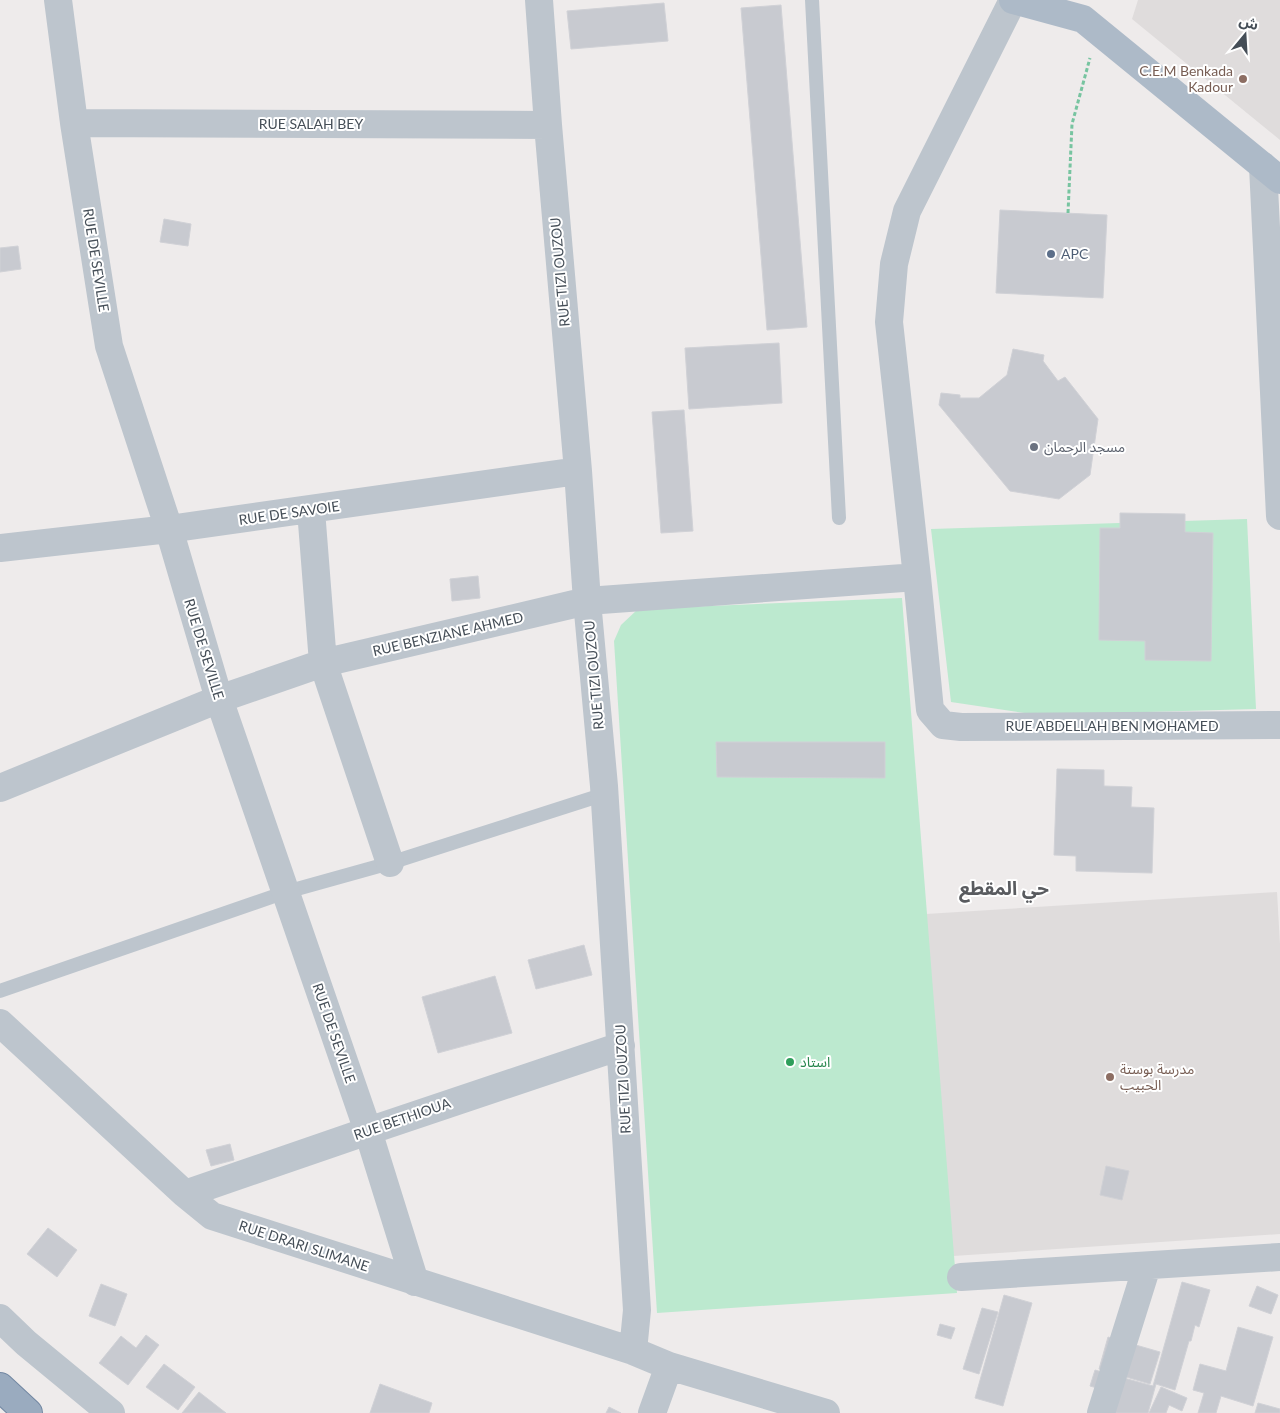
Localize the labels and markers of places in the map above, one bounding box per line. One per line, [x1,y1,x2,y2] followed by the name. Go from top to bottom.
[1139,62,1233,95] place label: C.E.M Benkada Kadour
[1237,73,1249,85] marker: C.E.M Benkada Kadour
[1061,245,1089,262] place label: APC
[1045,248,1057,260] marker: APC
[1044,438,1125,456] place label: مسجد الرحمان
[1028,441,1040,453] marker: مسجد الرحمان
[800,1053,830,1070] place label: استاد
[784,1056,796,1068] marker: استاد
[1120,1060,1194,1093] place label: مدرسة بوستة الحبيب
[1104,1071,1116,1083] marker: مدرسة بوستة الحبيب

